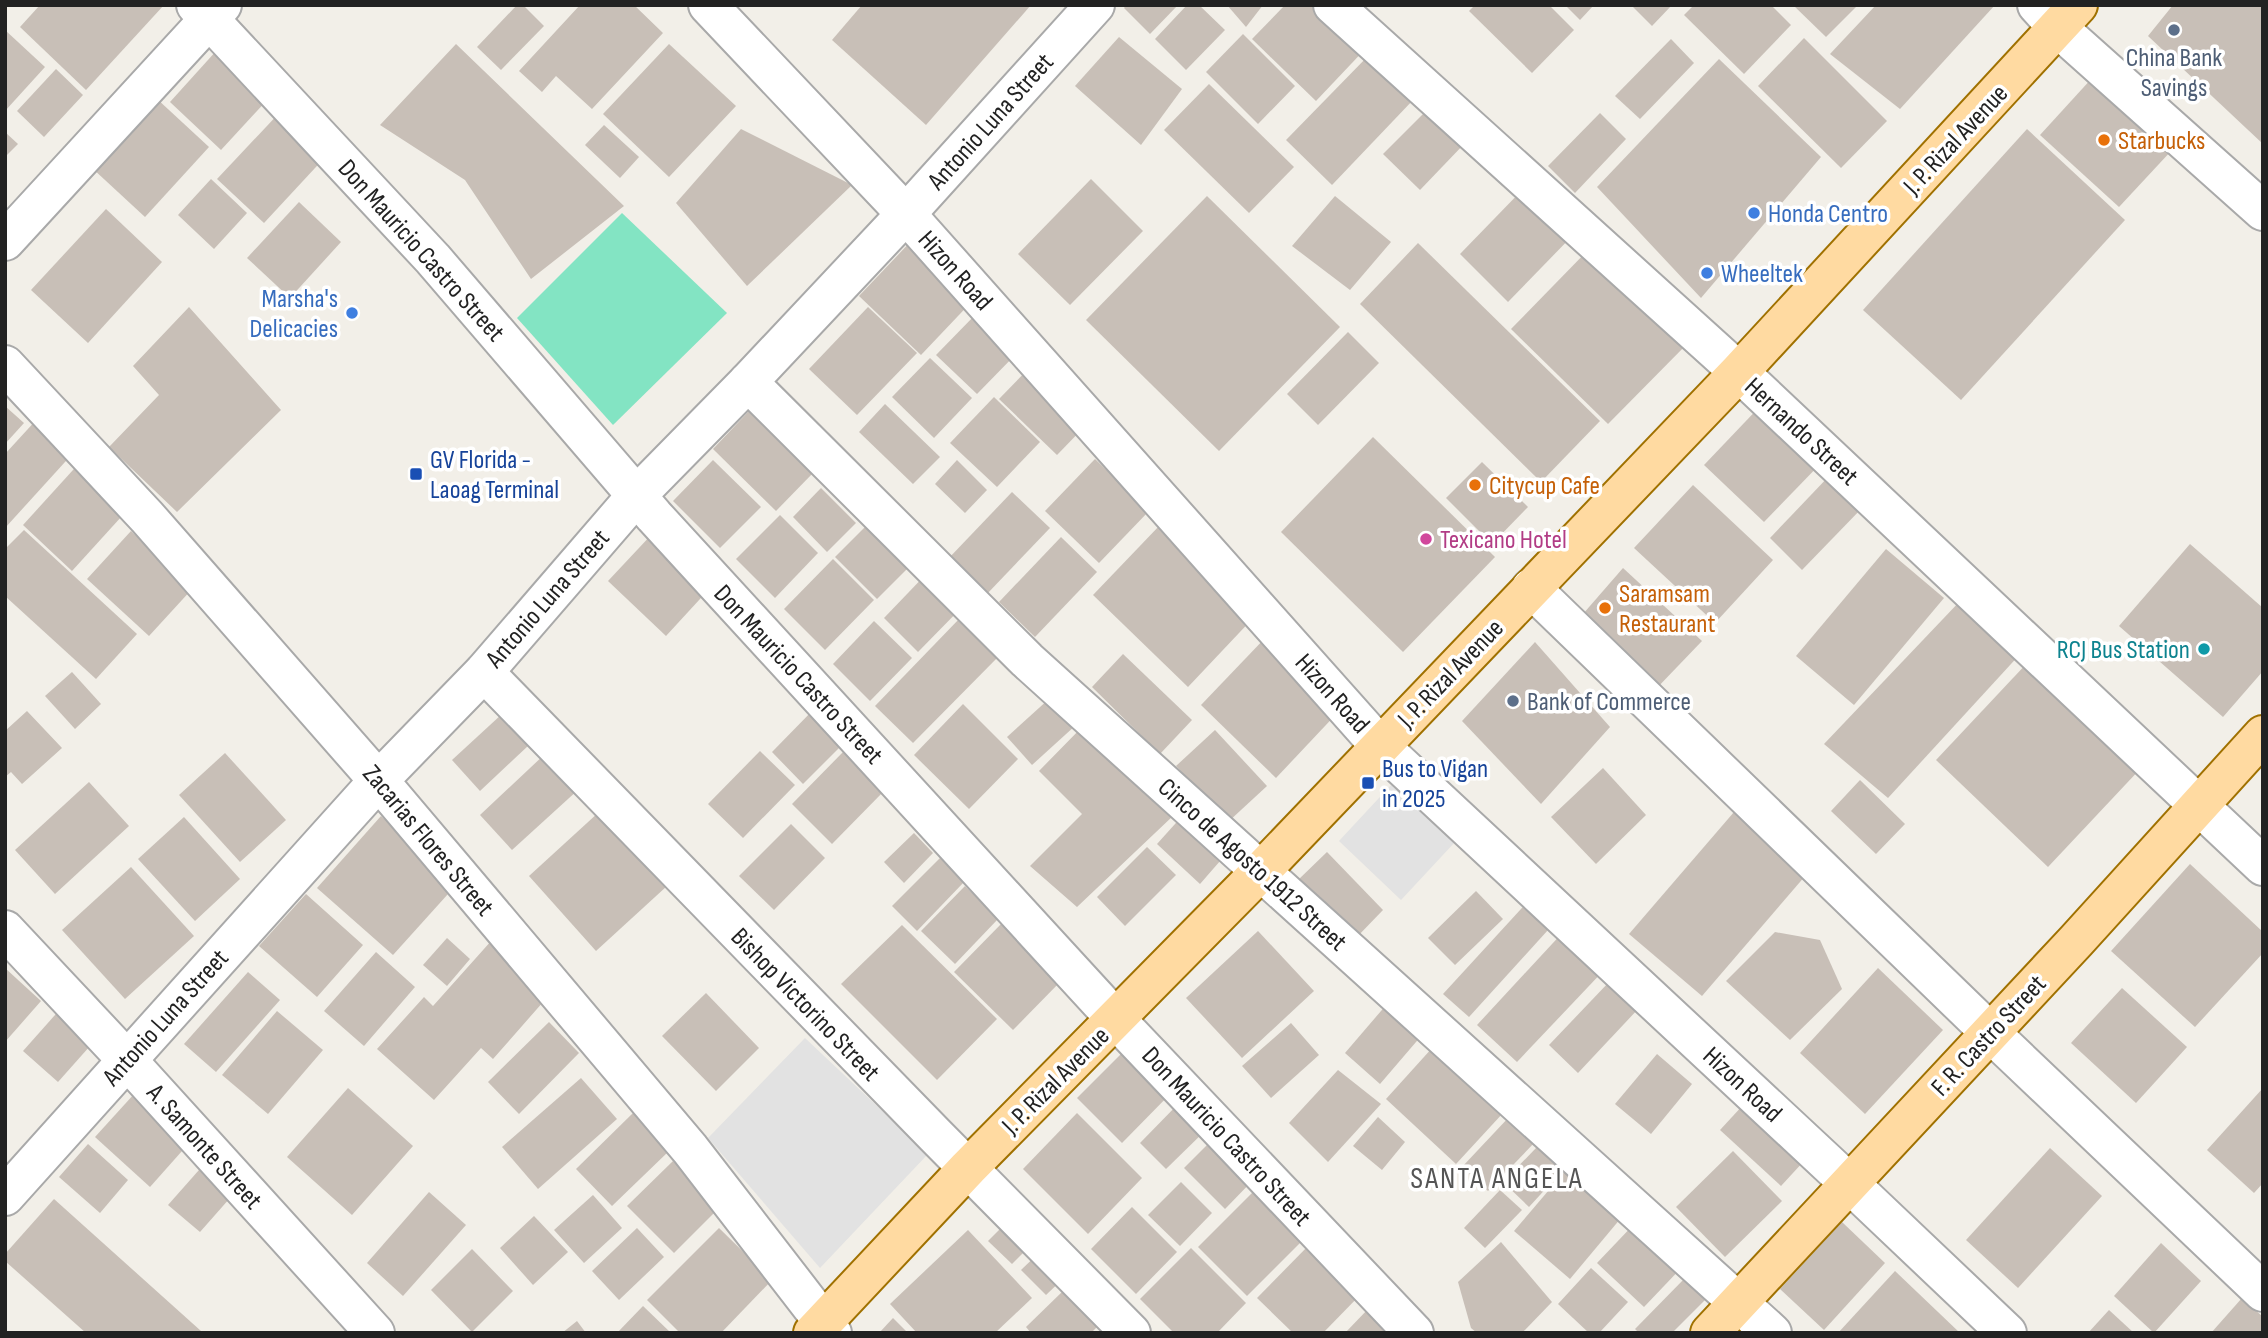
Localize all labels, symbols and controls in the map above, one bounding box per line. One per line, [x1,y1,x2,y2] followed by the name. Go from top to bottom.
[2166,22,2182,38] marker: China Bank Savings
[2126,43,2222,104] place label: China Bank Savings
[921,47,1061,197] street label: Antonio Luna Street
[1897,79,2015,202] street label: J. P. Rizal Avenue
[2118,126,2205,157] place label: Starbucks
[2096,132,2112,148] marker: Starbucks
[331,154,511,348] street label: Don Mauricio Castro Street
[1768,199,1888,230] place label: Honda Centro
[1746,205,1762,221] marker: Honda Centro
[911,225,999,317] street label: Hizon Road
[1721,259,1803,290] place label: Wheeltek
[1699,265,1715,281] marker: Wheeltek
[249,284,338,345] place label: Marsha's Delicacies
[344,305,360,321] marker: Marsha's Delicacies
[1738,372,1864,493] street label: Hernando Street
[430,445,559,506] place label: GV Florida - Laoag Terminal
[408,466,424,482] marker: GV Florida - Laoag Terminal
[1489,471,1600,502] place label: Citycup Cafe
[1467,477,1483,493] marker: Citycup Cafe
[479,523,617,675] street label: Antonio Luna Street
[1440,525,1567,556] place label: Texicano Hotel
[1418,531,1434,547] marker: Texicano Hotel
[707,579,889,771] street label: Don Mauricio Castro Street
[1619,579,1716,640] place label: Saramsam Restaurant
[1597,600,1613,616] marker: Saramsam Restaurant
[1391,613,1511,736] street label: J. P. Rizal Avenue
[2057,635,2190,666] place label: RCJ Bus Station
[2196,641,2212,657] marker: RCJ Bus Station
[1288,648,1376,740] street label: Hizon Road
[1527,687,1691,718] place label: Bank of Commerce
[1505,693,1521,709] marker: Bank of Commerce
[1382,754,1488,815] place label: Bus to Vigan in 2025
[356,759,500,923] street label: Zacarias Flores Street
[1151,772,1353,958] street label: Cinco de Agosto 1912 Street
[1360,775,1376,791] marker: Bus to Vigan in 2025
[724,922,886,1088] street label: Bishop Victorino Street
[96,943,236,1093] street label: Antonio Luna Street
[1925,969,2053,1103] street label: F. R. Castro Street
[995,1021,1116,1142] street label: J. P. Rizal Avenue
[1135,1041,1317,1233] street label: Don Mauricio Castro Street
[1696,1041,1788,1129] street label: Hizon Road
[139,1077,268,1216] street label: A. Samonte Street
[1410,1161,1584,1197] district label: SANTA ANGELA

